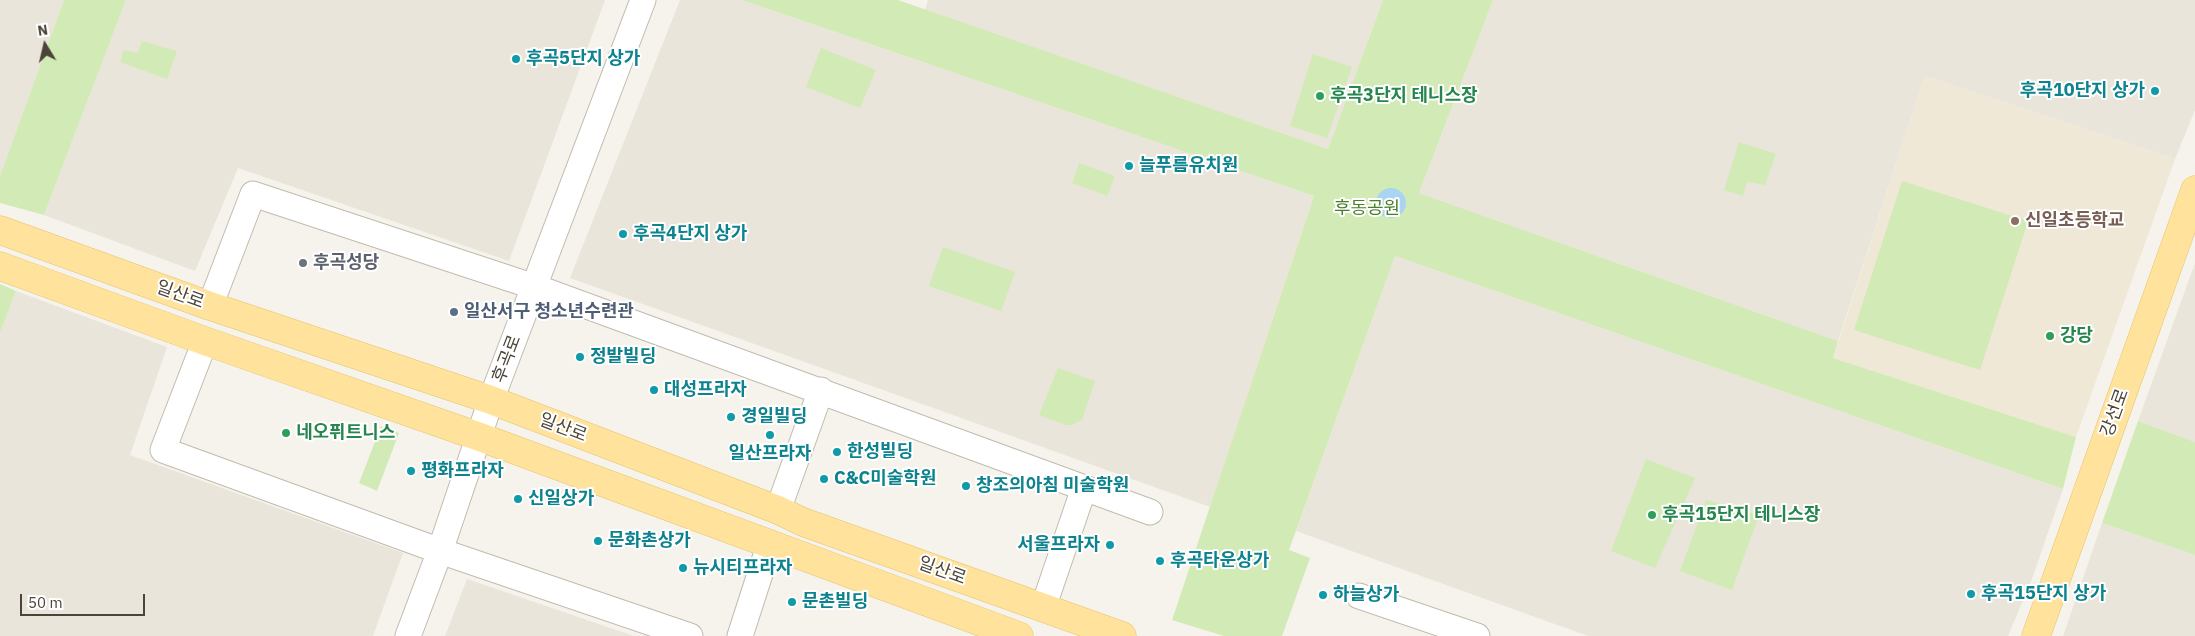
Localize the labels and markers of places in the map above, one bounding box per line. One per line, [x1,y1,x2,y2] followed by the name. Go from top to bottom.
[526,48,640,70] place label: 후곡5단지 상가
[510,53,522,65] marker: 후곡5단지 상가
[2020,80,2145,102] place label: 후곡10단지 상가
[1330,85,1478,107] place label: 후곡3단지 테니스장
[2149,85,2161,97] marker: 후곡10단지 상가
[1314,90,1326,102] marker: 후곡3단지 테니스장
[1139,155,1238,177] place label: 늘푸름유치원
[1123,160,1135,172] marker: 늘푸름유치원
[2025,210,2124,232] place label: 신일초등학교
[2009,215,2021,227] marker: 신일초등학교
[633,223,747,245] place label: 후곡4단지 상가
[617,228,629,240] marker: 후곡4단지 상가
[313,252,379,274] place label: 후곡성당
[297,257,309,269] marker: 후곡성당
[464,301,634,323] place label: 일산서구 청소년수련관
[448,306,460,318] marker: 일산서구 청소년수련관
[2060,325,2093,347] place label: 강당
[2044,330,2056,342] marker: 강당
[590,346,656,368] place label: 정발빌딩
[574,351,586,363] marker: 정발빌딩
[664,379,747,401] place label: 대성프라자
[648,384,660,396] marker: 대성프라자
[741,406,807,428] place label: 경일빌딩
[725,411,737,423] marker: 경일빌딩
[296,422,395,444] place label: 네오퓌트니스
[280,427,292,439] marker: 네오퓌트니스
[764,429,776,441] marker: 일산프라자
[847,441,913,463] place label: 한성빌딩
[729,443,811,465] place label: 일산프라자
[831,446,843,458] marker: 한성빌딩
[421,460,504,482] place label: 평화프라자
[405,465,417,477] marker: 평화프라자
[834,468,936,490] place label: C&C미술학원
[818,473,830,485] marker: C&C미술학원
[976,475,1129,497] place label: 창조의아침 미술학원
[960,480,972,492] marker: 창조의아침 미술학원
[528,488,594,510] place label: 신일상가
[512,493,524,505] marker: 신일상가
[1662,504,1820,526] place label: 후곡15단지 테니스장
[1646,509,1658,521] marker: 후곡15단지 테니스장
[608,530,691,552] place label: 문화촌상가
[1017,534,1100,556] place label: 서울프라자
[592,535,604,547] marker: 문화촌상가
[1104,539,1116,551] marker: 서울프라자
[1170,550,1269,572] place label: 후곡타운상가
[1154,555,1166,567] marker: 후곡타운상가
[693,557,792,579] place label: 뉴시티프라자
[677,562,689,574] marker: 뉴시티프라자
[1981,583,2106,605] place label: 후곡15단지 상가
[1333,584,1399,606] place label: 하늘상가
[1965,588,1977,600] marker: 후곡15단지 상가
[1317,589,1329,601] marker: 하늘상가
[802,591,868,613] place label: 문촌빌딩
[786,596,798,608] marker: 문촌빌딩

